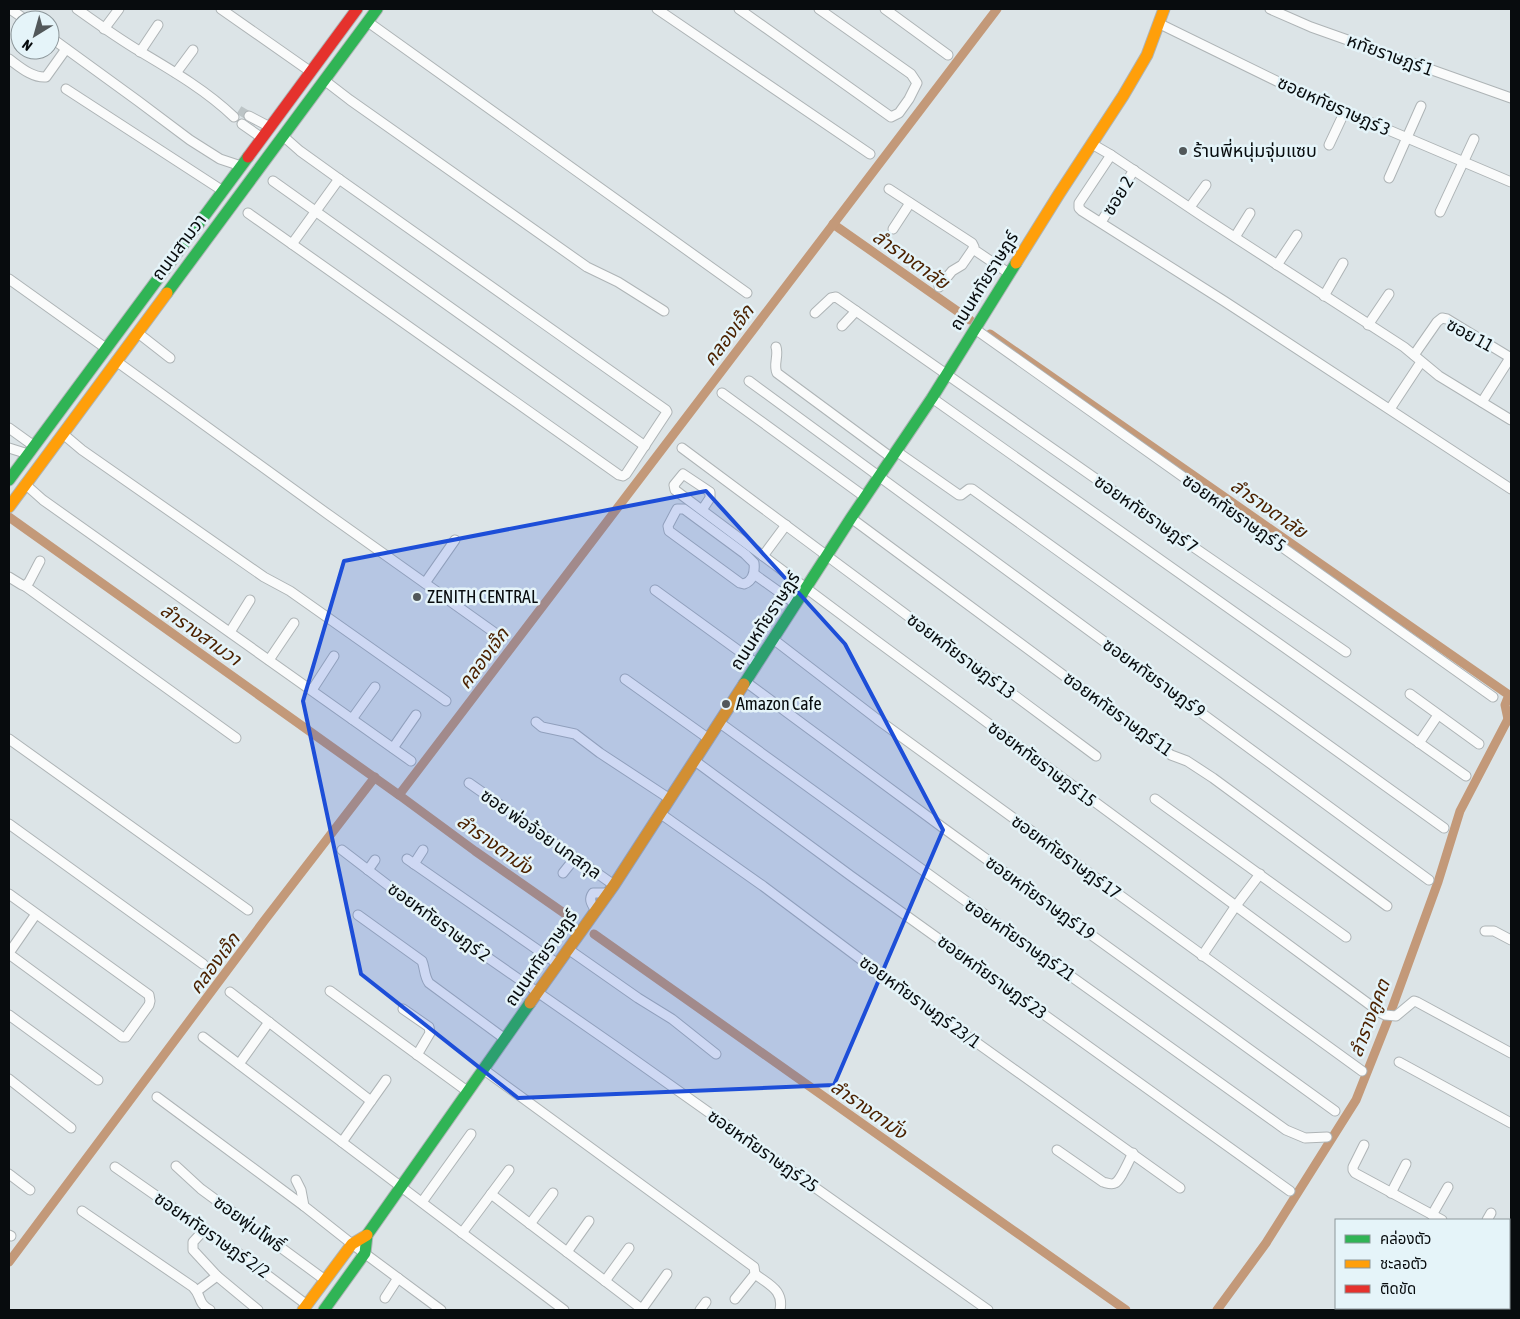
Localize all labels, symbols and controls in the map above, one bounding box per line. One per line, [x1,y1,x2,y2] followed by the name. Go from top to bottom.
[10,10,60,60] north arrow
[1344,29,1436,80] street label: หทัยราษฎร์ 1
[19,37,35,54] text: N
[1274,71,1394,140] street label: ซอยหทัยราษฎร์ 3
[1193,138,1317,162] place label: ร้านพี่หนุ่มจุ่มแซบ
[1177,145,1189,157] marker: ร้านพี่หนุ่มจุ่มแซบ
[1098,172,1138,219] street label: ซอย 2
[147,209,210,284] street label: ถนนสามวา
[869,225,955,294] water label: ลำรางตาลัย
[945,227,1023,334] street label: ถนนหทัยราษฎร์
[698,300,758,370] water label: คลองเจ๊ก
[1443,313,1497,356] street label: ซอย 11
[1179,469,1290,556] street label: ซอยหทัยราษฎร์ 5
[1091,470,1202,557] street label: ซอยหทัยราษฎร์ 7
[1227,474,1313,543] water label: ลำรางตาลัย
[725,567,804,674] street label: ถนนหทัยราษฎร์
[427,586,538,607] place label: ZENITH CENTRAL
[411,591,423,603] marker: ZENITH CENTRAL
[157,598,246,670] water label: ลำรางสามวา
[903,608,1019,703] street label: ซอยหทัยราษฎร์ 13
[453,623,513,693] water label: คลองเจ๊ก
[1099,633,1210,722] street label: ซอยหทัยราษฎร์ 9
[1060,667,1177,760] street label: ซอยหทัยราษฎร์ 11
[736,693,822,714] place label: Amazon Cafe
[720,698,732,710] marker: Amazon Cafe
[984,716,1100,811] street label: ซอยหทัยราษฎร์ 15
[476,784,606,884] street label: ซอย พ่อจ้อย นกสกุล
[453,809,538,879] water label: ลำรางตามั่ง
[1008,810,1125,903] street label: ซอยหทัยราษฎร์ 17
[982,851,1099,944] street label: ซอยหทัยราษฎร์ 19
[384,877,495,966] street label: ซอยหทัยราษฎร์ 2
[961,894,1080,985] street label: ซอยหทัยราษฎร์ 21
[500,905,582,1010] street label: ถนนหทัยราษฎร์
[184,928,244,998] water label: คลองเจ๊ก
[934,930,1051,1023] street label: ซอยหทัยราษฎร์ 23
[856,951,985,1053] street label: ซอยหทัยราษฎร์ 23/1
[1344,975,1396,1061] water label: ลำรางคูคต
[827,1074,912,1144] water label: ลำรางตามั่ง
[704,1105,823,1196] street label: ซอยหทัยราษฎร์ 25
[151,1187,274,1282] street label: ซอยหทัยราษฎร์ 2/2
[209,1191,289,1257] street label: ซอยพุ่มโพธิ์
[1335,1219,1510,1309] legend
[1380,1230,1431,1247] text: คล่องตัว
[1380,1255,1427,1272] text: ชะลอตัว
[1380,1280,1416,1297] text: ติดขัด

